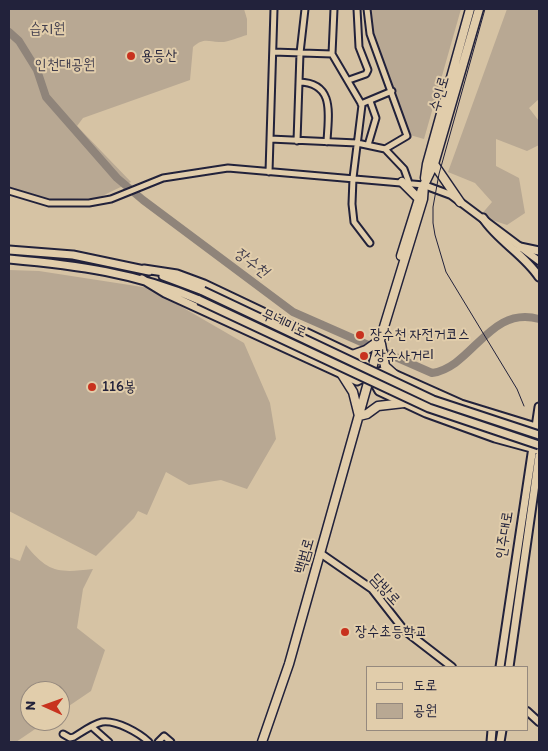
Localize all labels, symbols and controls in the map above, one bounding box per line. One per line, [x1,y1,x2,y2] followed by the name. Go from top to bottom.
[29,20,65,38] park label: 습지원
[141,47,177,65] place label: 용등산
[125,50,137,62] marker: 용등산
[35,56,95,74] park label: 인천대공원
[426,74,454,114] street label: 수인로
[230,244,272,282] water label: 장수천
[258,306,310,342] street label: 무네미로
[370,326,470,344] place label: 장수천 자전거코스
[354,329,366,341] marker: 장수천 자전거코스
[374,347,434,365] place label: 장수사거리
[358,350,370,362] marker: 장수사거리
[102,378,136,396] place label: 116봉
[86,381,98,393] marker: 116봉
[492,510,518,560] street label: 인주대로
[291,536,319,576] street label: 백범로
[366,571,404,609] street label: 담방로
[355,623,427,641] place label: 장수초등학교
[339,626,351,638] marker: 장수초등학교
[366,666,528,731] legend
[413,676,437,694] text: 도로
[20,681,70,731] north arrow
[22,700,39,711] text: N
[413,701,437,719] text: 공원

